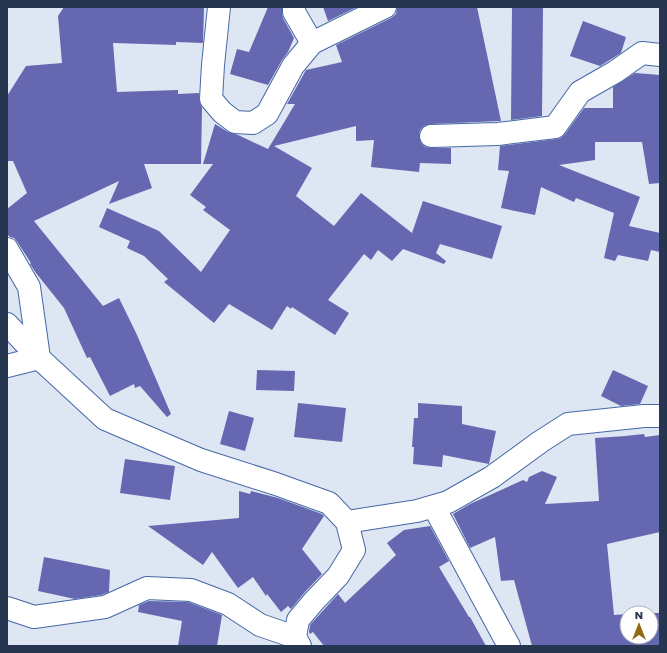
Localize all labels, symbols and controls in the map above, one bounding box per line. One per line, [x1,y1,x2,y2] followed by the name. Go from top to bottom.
[619,605,659,645] north arrow
[635,607,643,623] text: N

